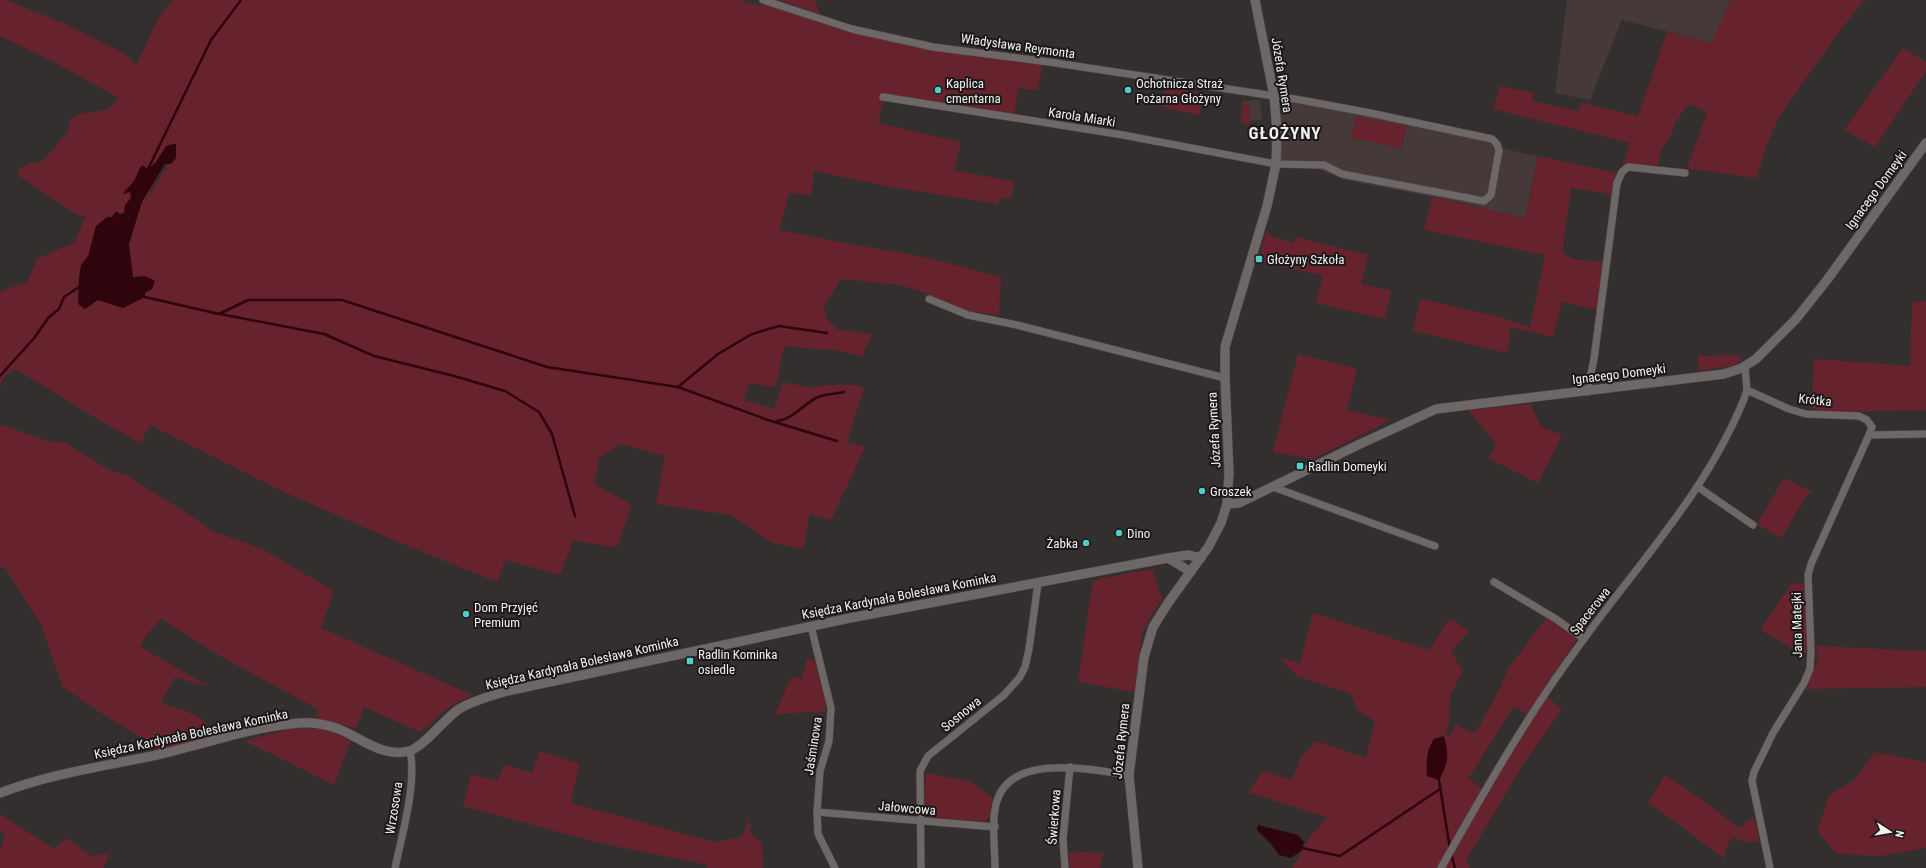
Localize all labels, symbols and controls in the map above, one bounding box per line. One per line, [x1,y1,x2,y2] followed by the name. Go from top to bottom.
[960,31,1076,61] street label: Władysława Reymonta
[1269,36,1295,114] street label: Józefa Rymera
[946,76,1001,106] place label: Kaplica cmentarna
[1136,76,1223,106] place label: Ochotnicza Straż Pożarna Głożyny
[933,85,943,95] marker: Kaplica cmentarna
[1123,85,1133,95] marker: Ochotnicza Straż Pożarna Głożyny
[1047,104,1117,130] street label: Karola Miarki
[1248,123,1322,143] district label: GŁOŻYNY
[1842,147,1910,233] street label: Ignacego Domeyki
[1267,252,1345,267] place label: Głożyny Szkoła
[1254,254,1264,264] marker: Głożyny Szkoła
[1571,361,1667,387] street label: Ignacego Domeyki
[1798,391,1832,409] street label: Krótka
[1205,392,1223,468] street label: Józefa Rymera
[1308,459,1387,474] place label: Radlin Domeyki
[1295,461,1305,471] marker: Radlin Domeyki
[1210,484,1252,499] place label: Groszek
[1197,486,1207,496] marker: Groszek
[1127,526,1150,541] place label: Dino
[1114,528,1124,538] marker: Dino
[1046,536,1078,551] place label: Żabka
[1081,538,1091,548] marker: Żabka
[800,570,998,622] street label: Księdza Kardynała Bolesława Kominka
[1567,584,1613,638] street label: Spacerowa
[1789,592,1805,658] street label: Jana Matejki
[474,600,538,630] place label: Dom Przyjęć Premium
[461,609,471,619] marker: Dom Przyjęć Premium
[484,633,680,693] street label: Księdza Kardynała Bolesława Kominka
[698,647,777,677] place label: Radlin Kominka osiedle
[685,656,695,666] marker: Radlin Kominka osiedle
[938,693,984,735] street label: Sosnowa
[1110,702,1132,780] street label: Józefa Rymera
[93,706,289,762] street label: Księdza Kardynała Bolesława Kominka
[801,716,825,776] street label: Jaśminowa
[382,781,406,835] street label: Wrzosowa
[1045,789,1063,845] street label: Świerkowa
[877,798,937,818] street label: Jałowcowa
[1870,812,1910,852] north arrow
[1892,829,1906,839] text: N

